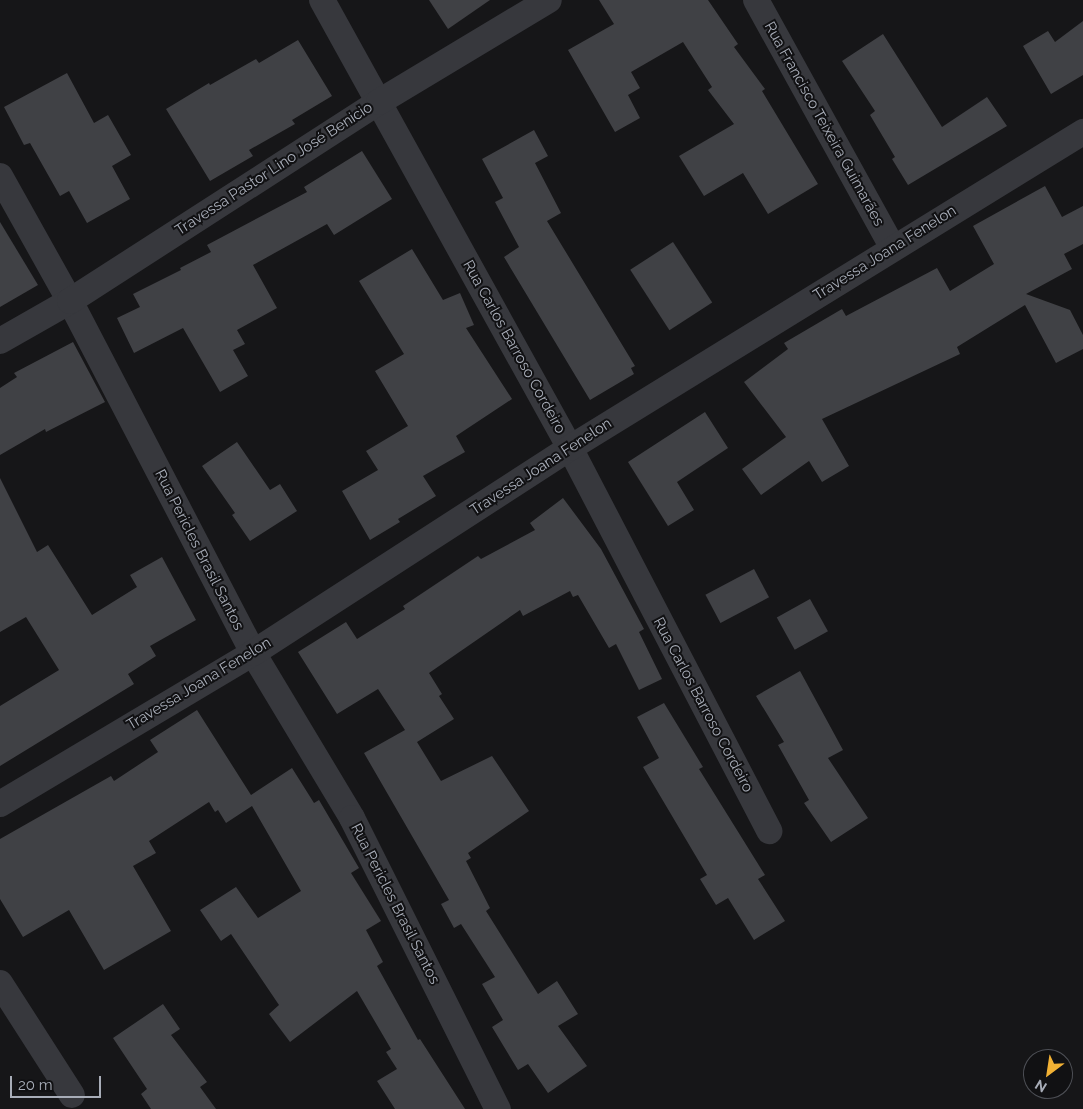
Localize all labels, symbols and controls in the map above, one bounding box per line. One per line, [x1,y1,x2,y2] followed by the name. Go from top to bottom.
[760,19,888,229] street label: Rua Francisco Teixeira Guimarães
[172,98,376,240] street label: Travessa Pastor Lino José Benicio
[810,202,960,304] street label: Travessa Joana Fenelon
[459,257,569,437] street label: Rua Carlos Barroso Cordeiro
[467,414,615,520] street label: Travessa Joana Fenelon
[151,467,247,633] street label: Rua Pericles Brasil Santos
[649,615,757,795] street label: Rua Carlos Barroso Cordeiro
[123,634,275,734] street label: Travessa Joana Fenelon
[347,821,443,987] street label: Rua Pericles Brasil Santos
[1023,1049,1073,1099] north arrow
[12,1066,104,1098] scale bar
[18,1076,53,1094] text: 20 m
[1032,1076,1049,1096] text: N

